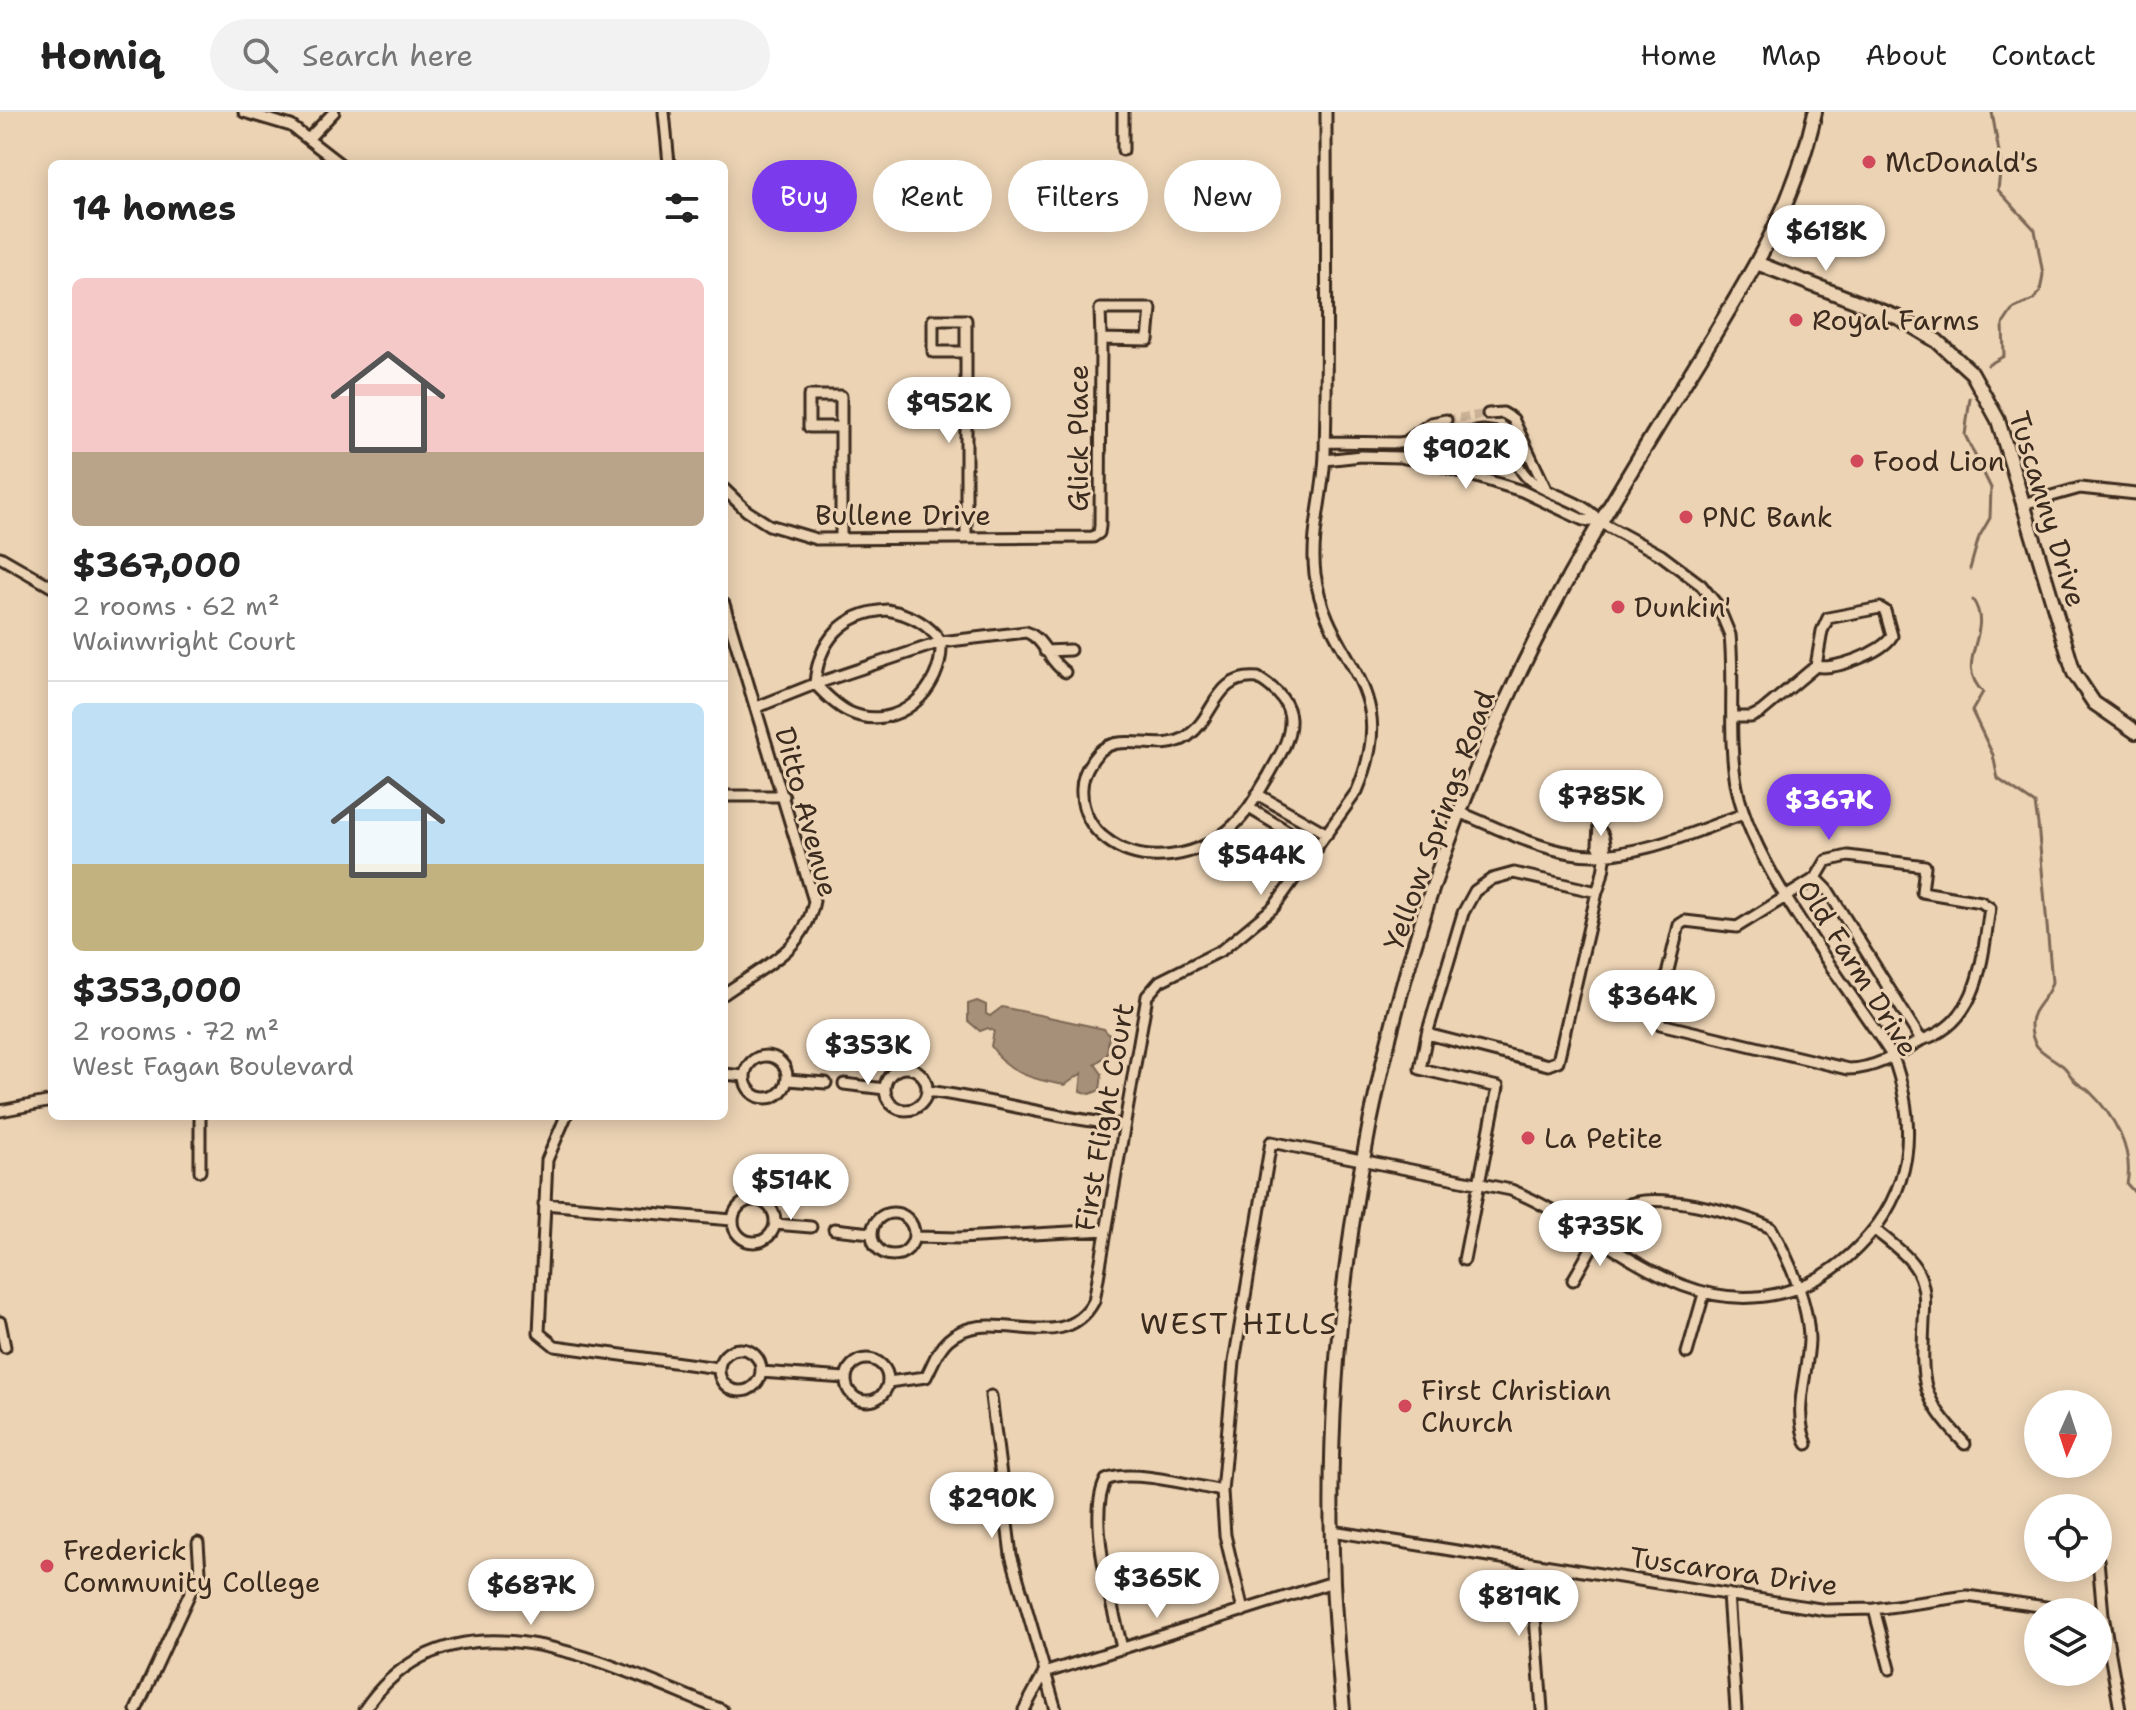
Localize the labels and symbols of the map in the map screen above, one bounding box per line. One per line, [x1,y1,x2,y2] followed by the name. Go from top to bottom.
[1885,143,2039,181] place label: McDonald's
[1860,153,1878,171] marker: McDonald's
[1770,205,1882,273] pin: $618K
[1812,301,1980,339] place label: Royal Farms
[1787,311,1805,329] marker: Royal Farms
[1059,364,1097,512] street label: Glick Place
[893,377,1005,445] pin: $952K
[2000,406,2096,612] street label: Tuscanny Drive
[1410,423,1522,491] pin: $902K
[1873,442,2005,480] place label: Food Lion
[1848,452,1866,470] marker: Food Lion
[815,496,991,534] street label: Bullene Drive
[1702,498,1833,536] place label: PNC Bank
[1677,508,1695,526] marker: PNC Bank
[1634,588,1731,626] place label: Dunkin'
[1609,598,1627,616] marker: Dunkin'
[1374,685,1504,955] street label: Yellow Springs Road
[766,723,848,901] street label: Ditto Avenue
[1545,770,1657,838] pin: $785K
[1773,774,1885,842] pin: $367K
[1205,829,1317,897] pin: $544K
[1788,872,1928,1064] street label: Old Farm Drive
[1596,970,1708,1038] pin: $364K
[1065,1000,1143,1234] street label: First Flight Court
[812,1019,924,1087] pin: $353K
[1544,1119,1663,1157] place label: La Petite
[1519,1129,1537,1147] marker: La Petite
[735,1154,847,1222] pin: $514K
[1544,1200,1656,1268] pin: $735K
[1140,1303,1338,1344] district label: WEST HILLS
[1421,1371,1611,1441] place label: First Christian Church
[2024,1390,2112,1478] north arrow
[1396,1397,1414,1415] marker: First Christian Church
[936,1472,1048,1540] pin: $290K
[63,1531,321,1601] place label: Frederick Community College
[1628,1538,1840,1604] street label: Tuscarora Drive
[1101,1552,1213,1620] pin: $365K
[38,1557,56,1575] marker: Frederick Community College
[475,1559,587,1627] pin: $687K
[1463,1570,1575,1638] pin: $819K

